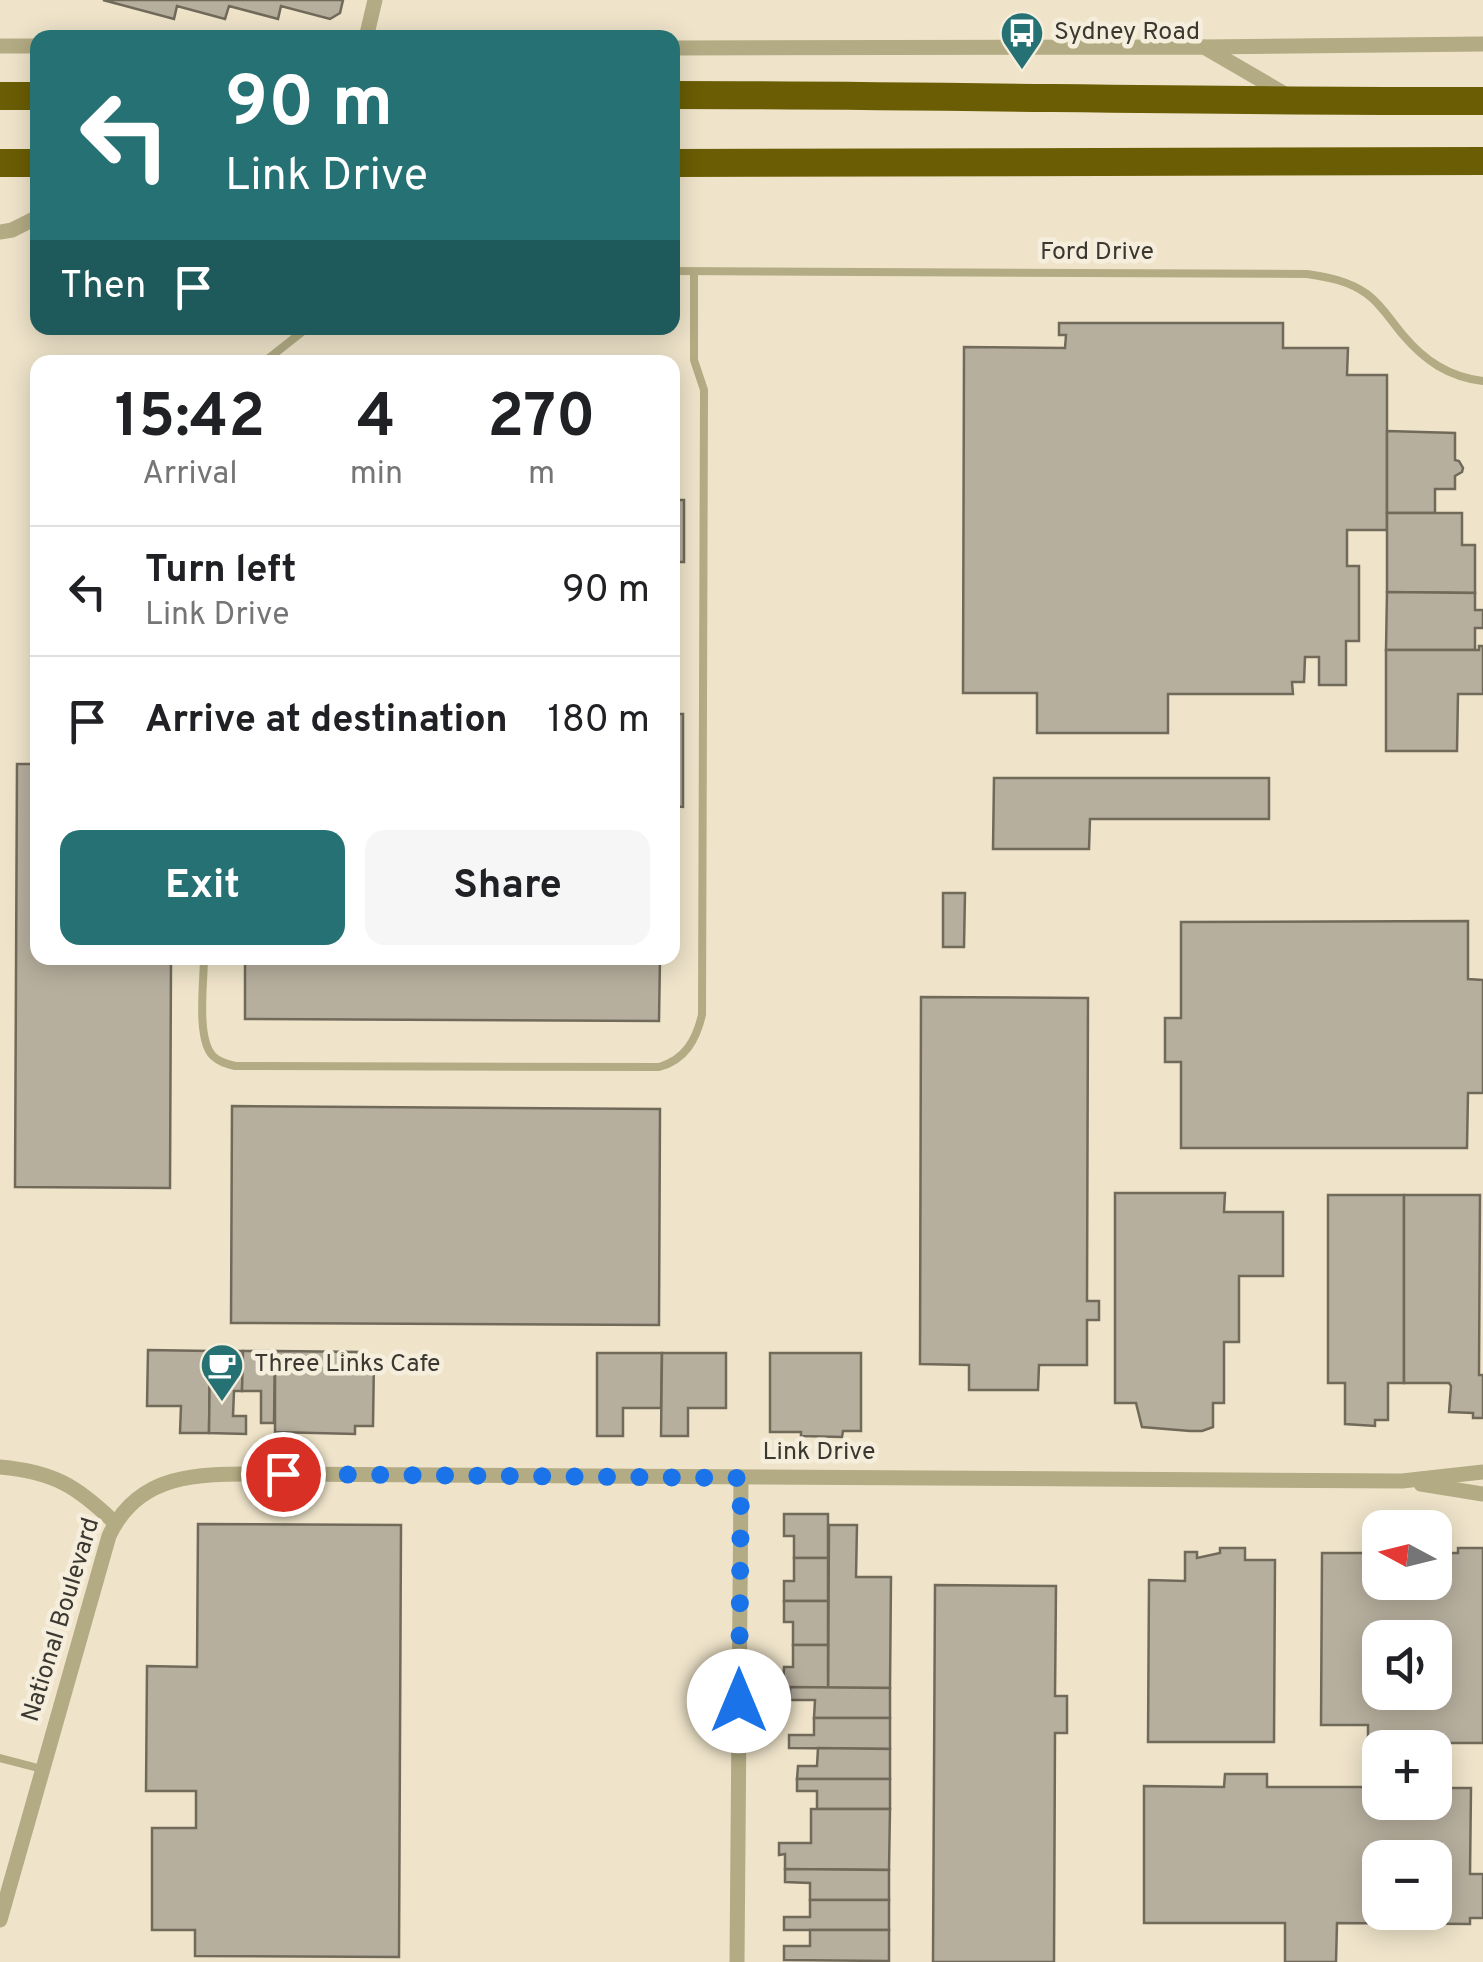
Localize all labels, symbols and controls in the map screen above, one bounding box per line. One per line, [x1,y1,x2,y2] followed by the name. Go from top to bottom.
[999,10,1045,71] bus stop icon: Sydney Road
[1054,17,1200,49] place label: Sydney Road
[225,62,393,151] text: 90 m
[60,70,190,200] icon: left
[225,149,428,206] text: Link Drive
[1040,237,1154,269] street label: Ford Drive
[166,260,221,315] icon: arrive
[60,263,146,312] text: Then
[115,382,265,458] text: 15:42
[357,382,396,458] text: 4
[488,382,595,458] text: 270
[142,455,238,495] text: Arrival
[350,455,403,495] text: min
[528,455,555,495] text: m
[145,547,297,596] text: Turn left
[60,564,115,619] icon: left
[562,567,650,616] text: 90 m
[145,596,289,636] text: Link Drive
[60,694,115,749] icon: arrive
[145,697,508,746] text: Arrive at destination
[547,697,650,746] text: 180 m
[60,830,345,945] button: Exit
[365,830,650,945] button: Share
[199,1342,245,1403] cafe icon: Three Links Cafe
[254,1349,441,1381] place label: Three Links Cafe
[241,1432,326,1517] pin
[763,1437,875,1469] street label: Link Drive
[256,1447,311,1502] icon: arrive
[1362,1510,1452,1600] north arrow
[1362,1510,1452,1930] map controls
[16,1514,108,1726] street label: National Boulevard
[1362,1620,1452,1710] button: sound
[687,1649,791,1753] position arrow
[1362,1730,1452,1820] button: +
[1362,1840,1452,1930] button: −

